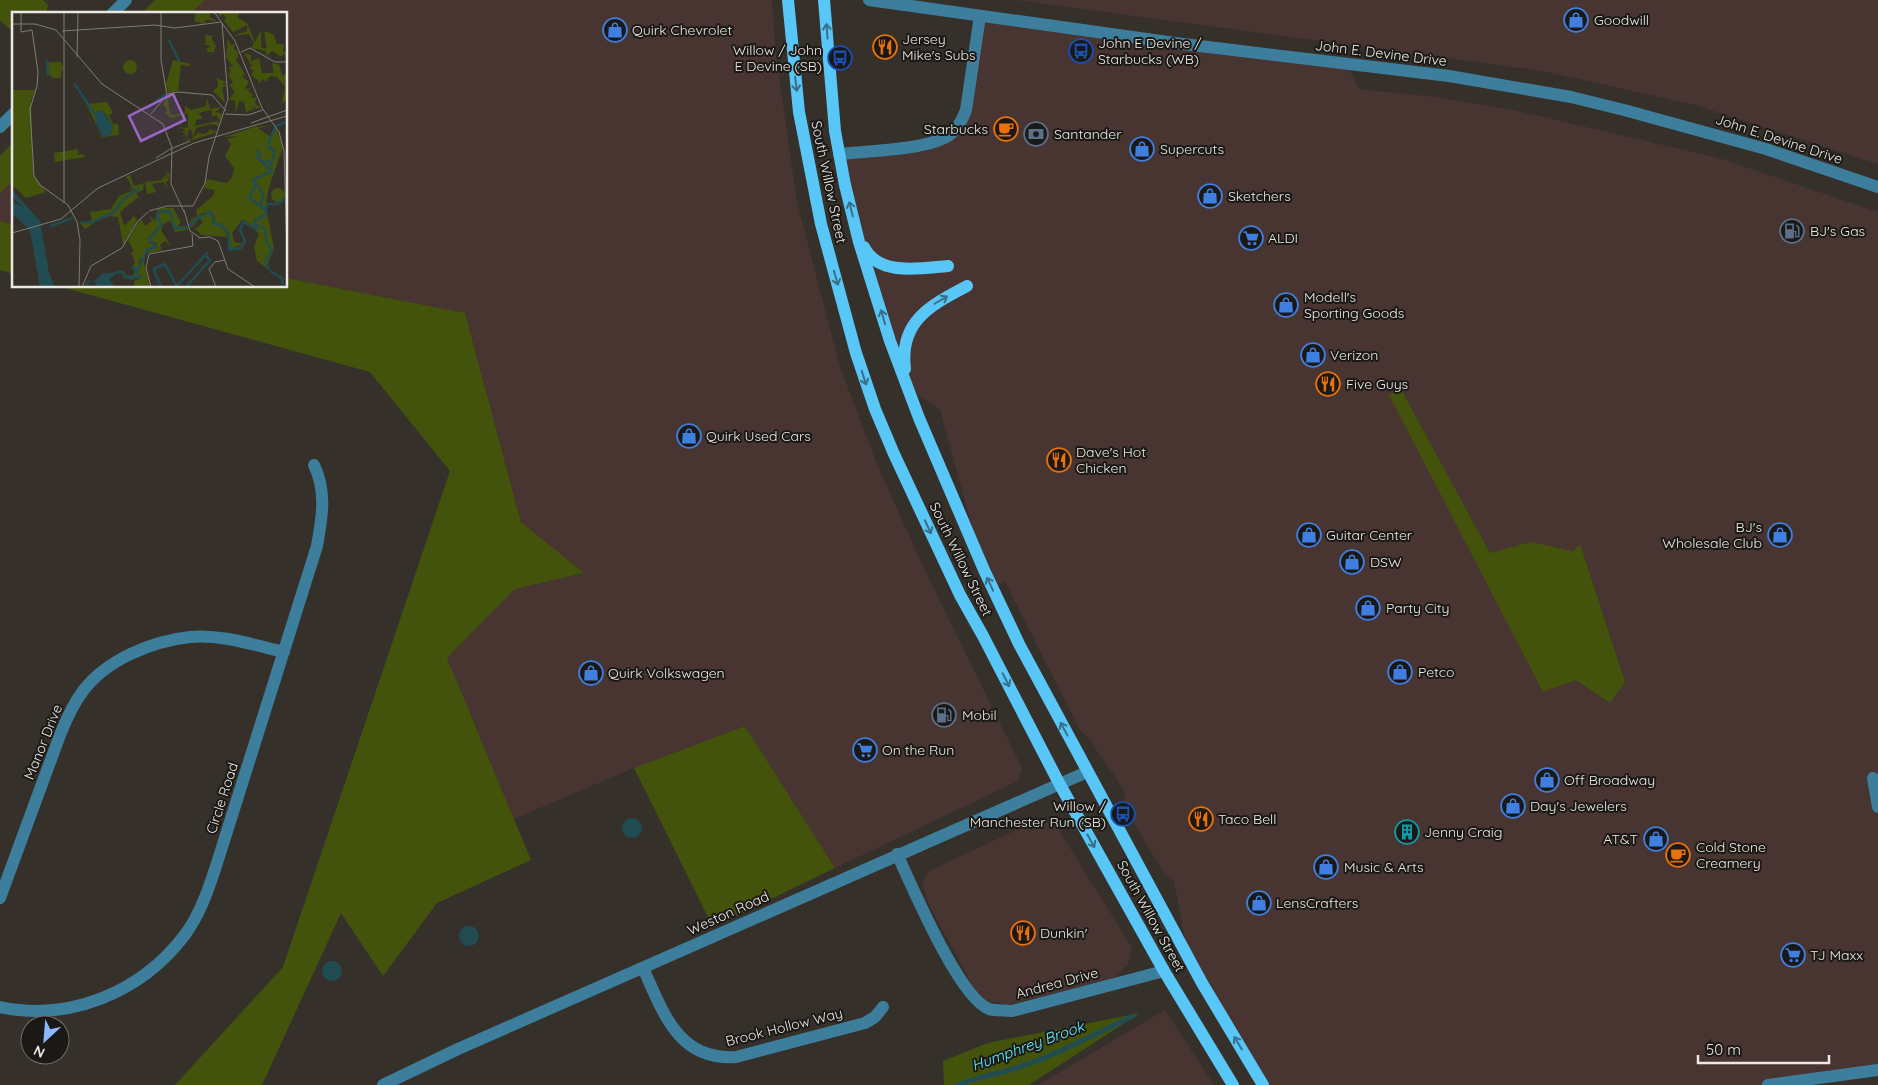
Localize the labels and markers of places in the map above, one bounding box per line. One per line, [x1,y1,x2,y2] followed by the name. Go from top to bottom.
[1563,7,1589,33] shop icon: Goodwill
[1594,11,1649,29] place label: Goodwill
[602,17,628,43] shop icon: Quirk Chevrolet
[632,21,732,39] place label: Quirk Chevrolet
[902,30,976,64] place label: Jersey Mike's Subs
[872,34,898,60] restaurant icon: Jersey Mike's Subs
[1098,34,1202,68] place label: John E Devine / Starbucks (WB)
[1068,38,1094,64] bus stop icon: John E Devine / Starbucks (WB)
[733,41,822,75] place label: Willow / John E Devine (SB)
[827,45,853,71] bus stop icon: Willow / John E Devine (SB)
[993,116,1019,142] cafe icon: Starbucks
[924,120,988,138] place label: Starbucks
[1023,121,1049,147] bank icon: Santander
[1054,125,1122,143] place label: Santander
[1129,136,1155,162] shop icon: Supercuts
[1160,140,1224,158] place label: Supercuts
[1197,183,1223,209] shop icon: Sketchers
[1228,187,1291,205] place label: Sketchers
[1779,218,1805,244] fuel station icon: BJ's Gas
[1810,222,1865,240] place label: BJ's Gas
[1238,225,1264,251] supermarket icon: ALDI
[1268,229,1298,247] place label: ALDI
[1304,288,1404,322] place label: Modell's Sporting Goods
[1273,292,1299,318] shop icon: Modell's Sporting Goods
[1300,342,1326,368] shop icon: Verizon
[1330,346,1378,364] place label: Verizon
[1315,371,1341,397] restaurant icon: Five Guys
[1346,375,1408,393] place label: Five Guys
[676,423,702,449] shop icon: Quirk Used Cars
[706,427,811,445] place label: Quirk Used Cars
[1076,443,1146,477] place label: Dave's Hot Chicken
[1046,447,1072,473] restaurant icon: Dave's Hot Chicken
[1662,518,1762,552] place label: BJ's Wholesale Club
[1296,522,1322,548] shop icon: Guitar Center
[1767,522,1793,548] shop icon: BJ's Wholesale Club
[1326,526,1413,544] place label: Guitar Center
[1339,549,1365,575] shop icon: DSW
[1370,553,1402,571] place label: DSW
[1355,595,1381,621] shop icon: Party City
[1386,599,1450,617] place label: Party City
[1387,659,1413,685] shop icon: Petco
[578,660,604,686] shop icon: Quirk Volkswagen
[1418,663,1455,681] place label: Petco
[608,664,725,682] place label: Quirk Volkswagen
[931,702,957,728] fuel station icon: Mobil
[962,706,997,724] place label: Mobil
[852,737,878,763] supermarket icon: On the Run
[882,741,954,759] place label: On the Run
[1534,767,1560,793] shop icon: Off Broadway
[1564,771,1655,789] place label: Off Broadway
[1500,793,1526,819] shop icon: Day's Jewelers
[970,797,1107,831] place label: Willow / Manchester Run (SB)
[1530,797,1627,815] place label: Day's Jewelers
[1110,801,1136,827] bus stop icon: Willow / Manchester Run (SB)
[1188,806,1214,832] restaurant icon: Taco Bell
[1218,810,1277,828] place label: Taco Bell
[1394,819,1420,845] building icon: Jenny Craig
[1424,823,1502,841] place label: Jenny Craig
[1643,826,1669,852] shop icon: AT&T
[1603,830,1638,848] place label: AT&T
[1696,838,1766,872] place label: Cold Stone Creamery
[1665,842,1691,868] cafe icon: Cold Stone Creamery
[1313,854,1339,880] shop icon: Music & Arts
[1344,858,1424,876] place label: Music & Arts
[1246,890,1272,916] shop icon: LensCrafters
[1276,894,1358,912] place label: LensCrafters
[1010,920,1036,946] restaurant icon: Dunkin'
[1040,924,1088,942] place label: Dunkin'
[1780,942,1806,968] supermarket icon: TJ Maxx
[1810,946,1863,964] place label: TJ Maxx

